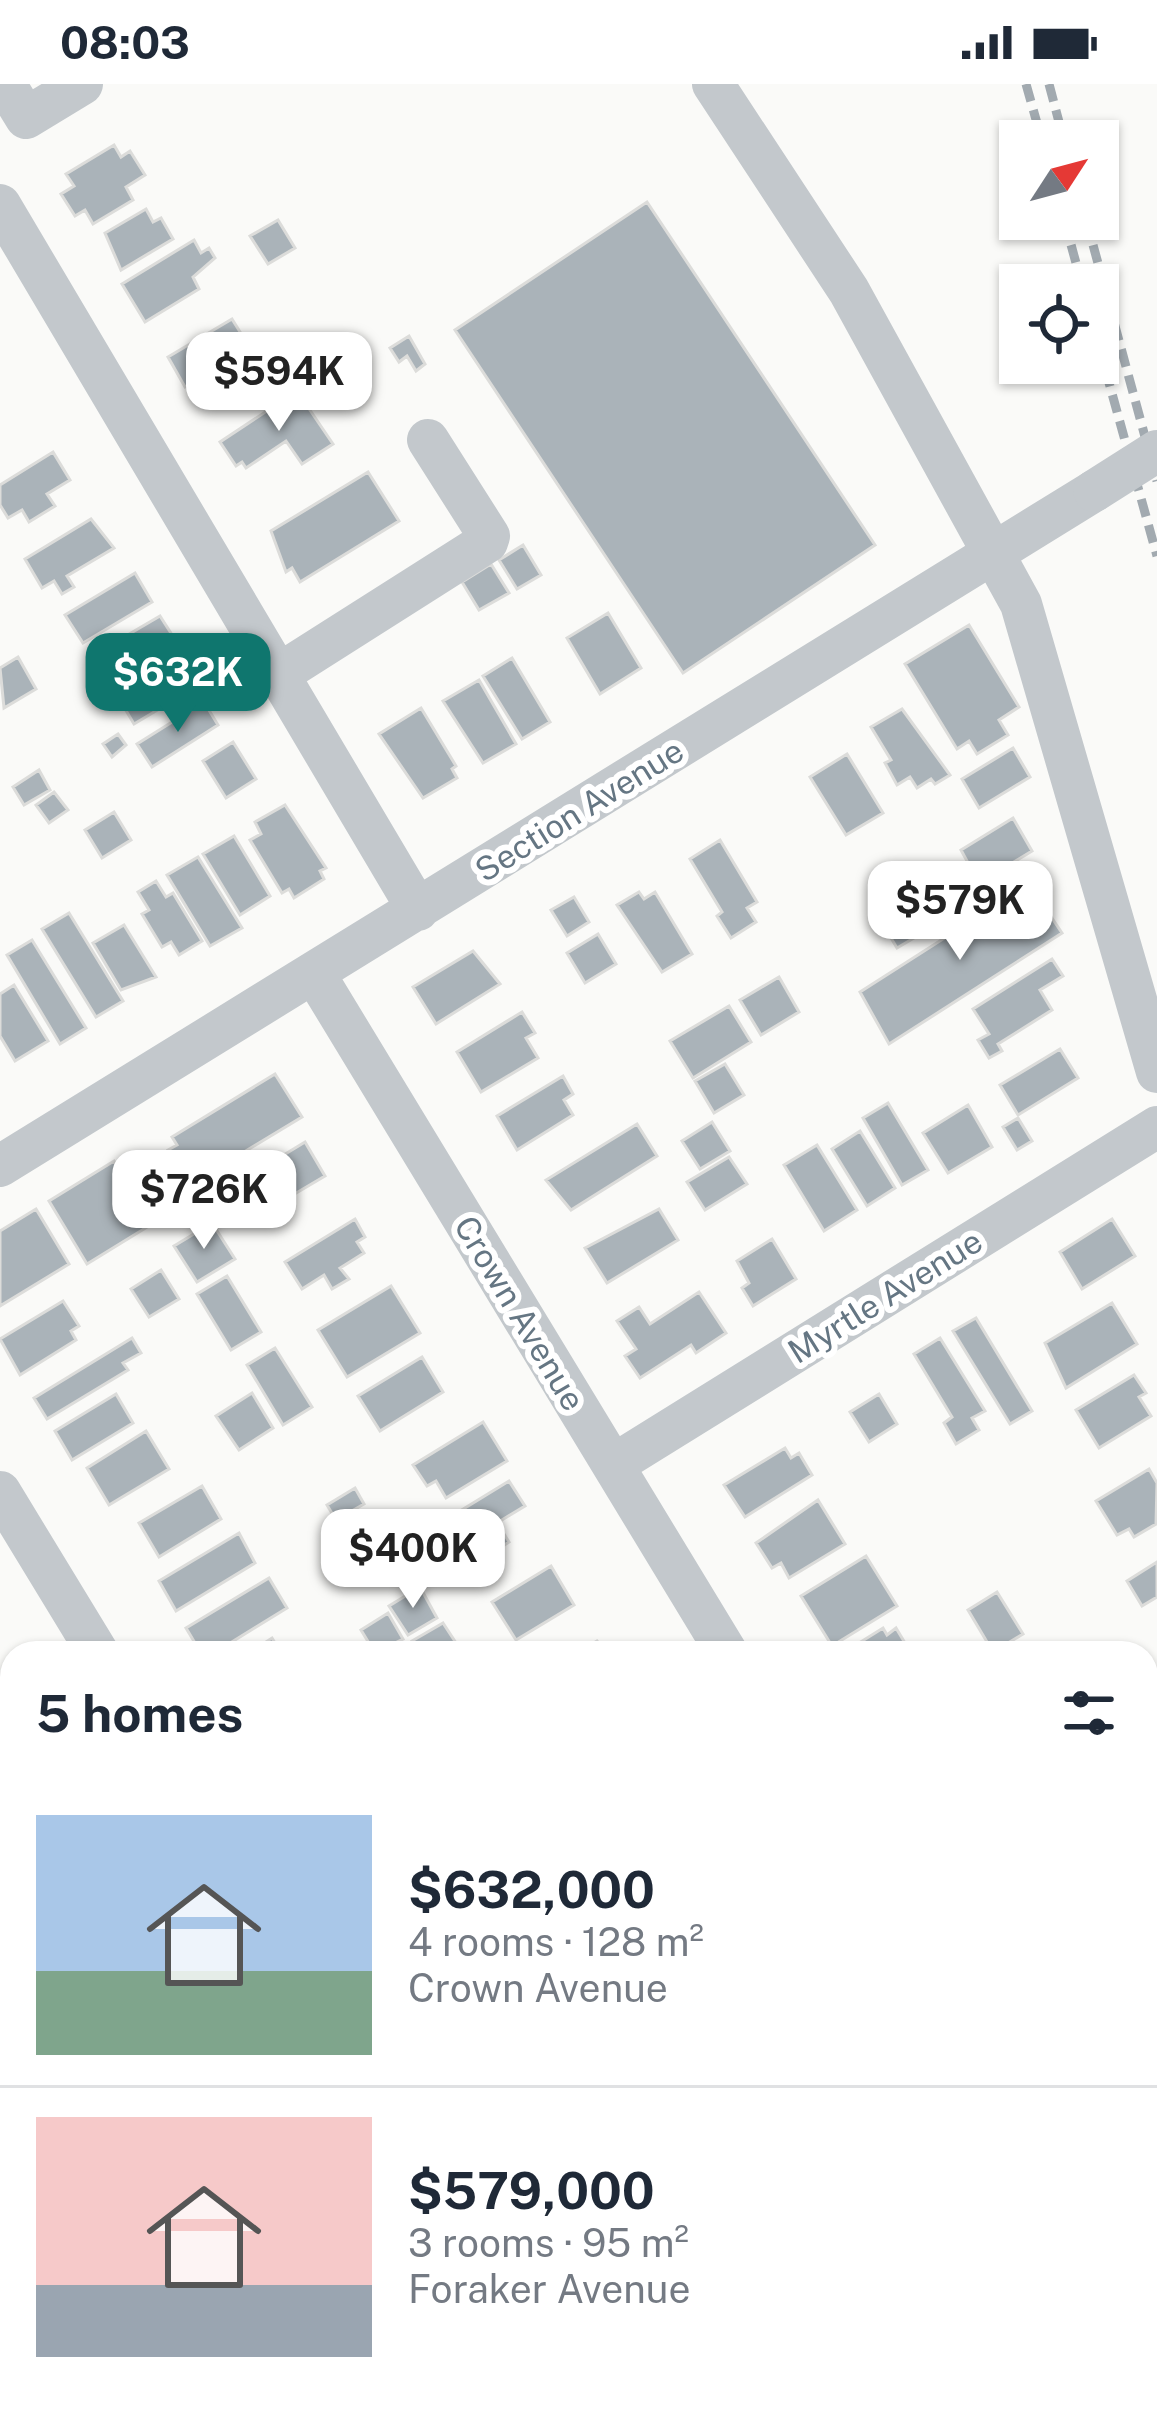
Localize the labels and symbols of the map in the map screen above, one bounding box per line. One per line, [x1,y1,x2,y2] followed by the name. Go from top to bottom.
[999,120,1119,240] north arrow
[195,332,363,434] pin: $594K
[94,633,262,735] pin: $632K
[468,731,690,889] street label: Section Avenue
[876,861,1044,963] pin: $579K
[120,1150,288,1252] pin: $726K
[447,1209,593,1417] street label: Crown Avenue
[781,1221,989,1371] street label: Myrtle Avenue
[329,1509,497,1611] pin: $400K

